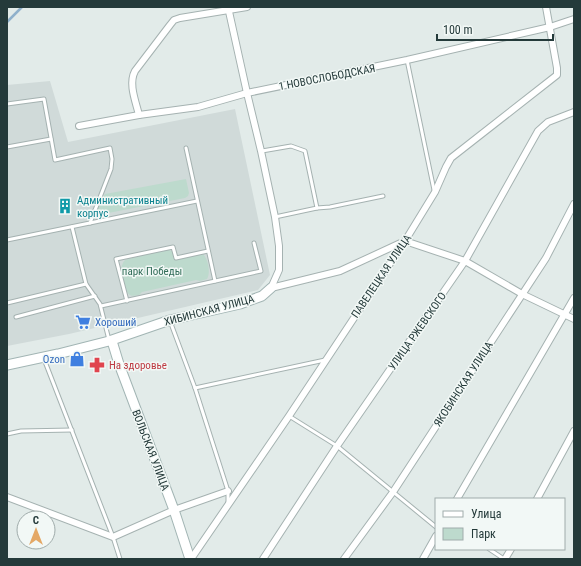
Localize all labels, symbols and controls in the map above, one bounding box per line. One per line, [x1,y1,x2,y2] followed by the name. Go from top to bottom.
[437,16,553,42] scale bar
[443,23,473,37] text: 100 m
[278,62,377,93] street label: 1 НОВОСЛОБОДСКАЯ
[77,194,168,220] place label: Административный корпус
[56,197,74,215] building icon: Административный корпус
[349,232,415,321] street label: ПАВЕЛЕЦКАЯ УЛИЦА
[122,265,182,278] park label: парк Победы
[386,290,449,373] street label: УЛИЦА РЖЕВСКОГО
[163,292,256,329] street label: ХИБИНСКАЯ УЛИЦА
[74,313,92,331] supermarket icon: Хороший
[95,316,136,329] place label: Хороший
[431,339,496,429] street label: ЯКОБИНСКАЯ УЛИЦА
[68,350,86,368] shop icon: Ozon
[43,353,65,366] place label: Ozon
[88,356,106,374] pharmacy icon: На здоровье
[109,359,167,372] place label: На здоровье
[129,408,172,493] street label: ВОЛЬСКАЯ УЛИЦА
[435,498,565,550] legend
[471,507,502,521] text: Улица
[16,510,56,550] north arrow
[33,514,39,527] text: С
[471,527,496,541] text: Парк

